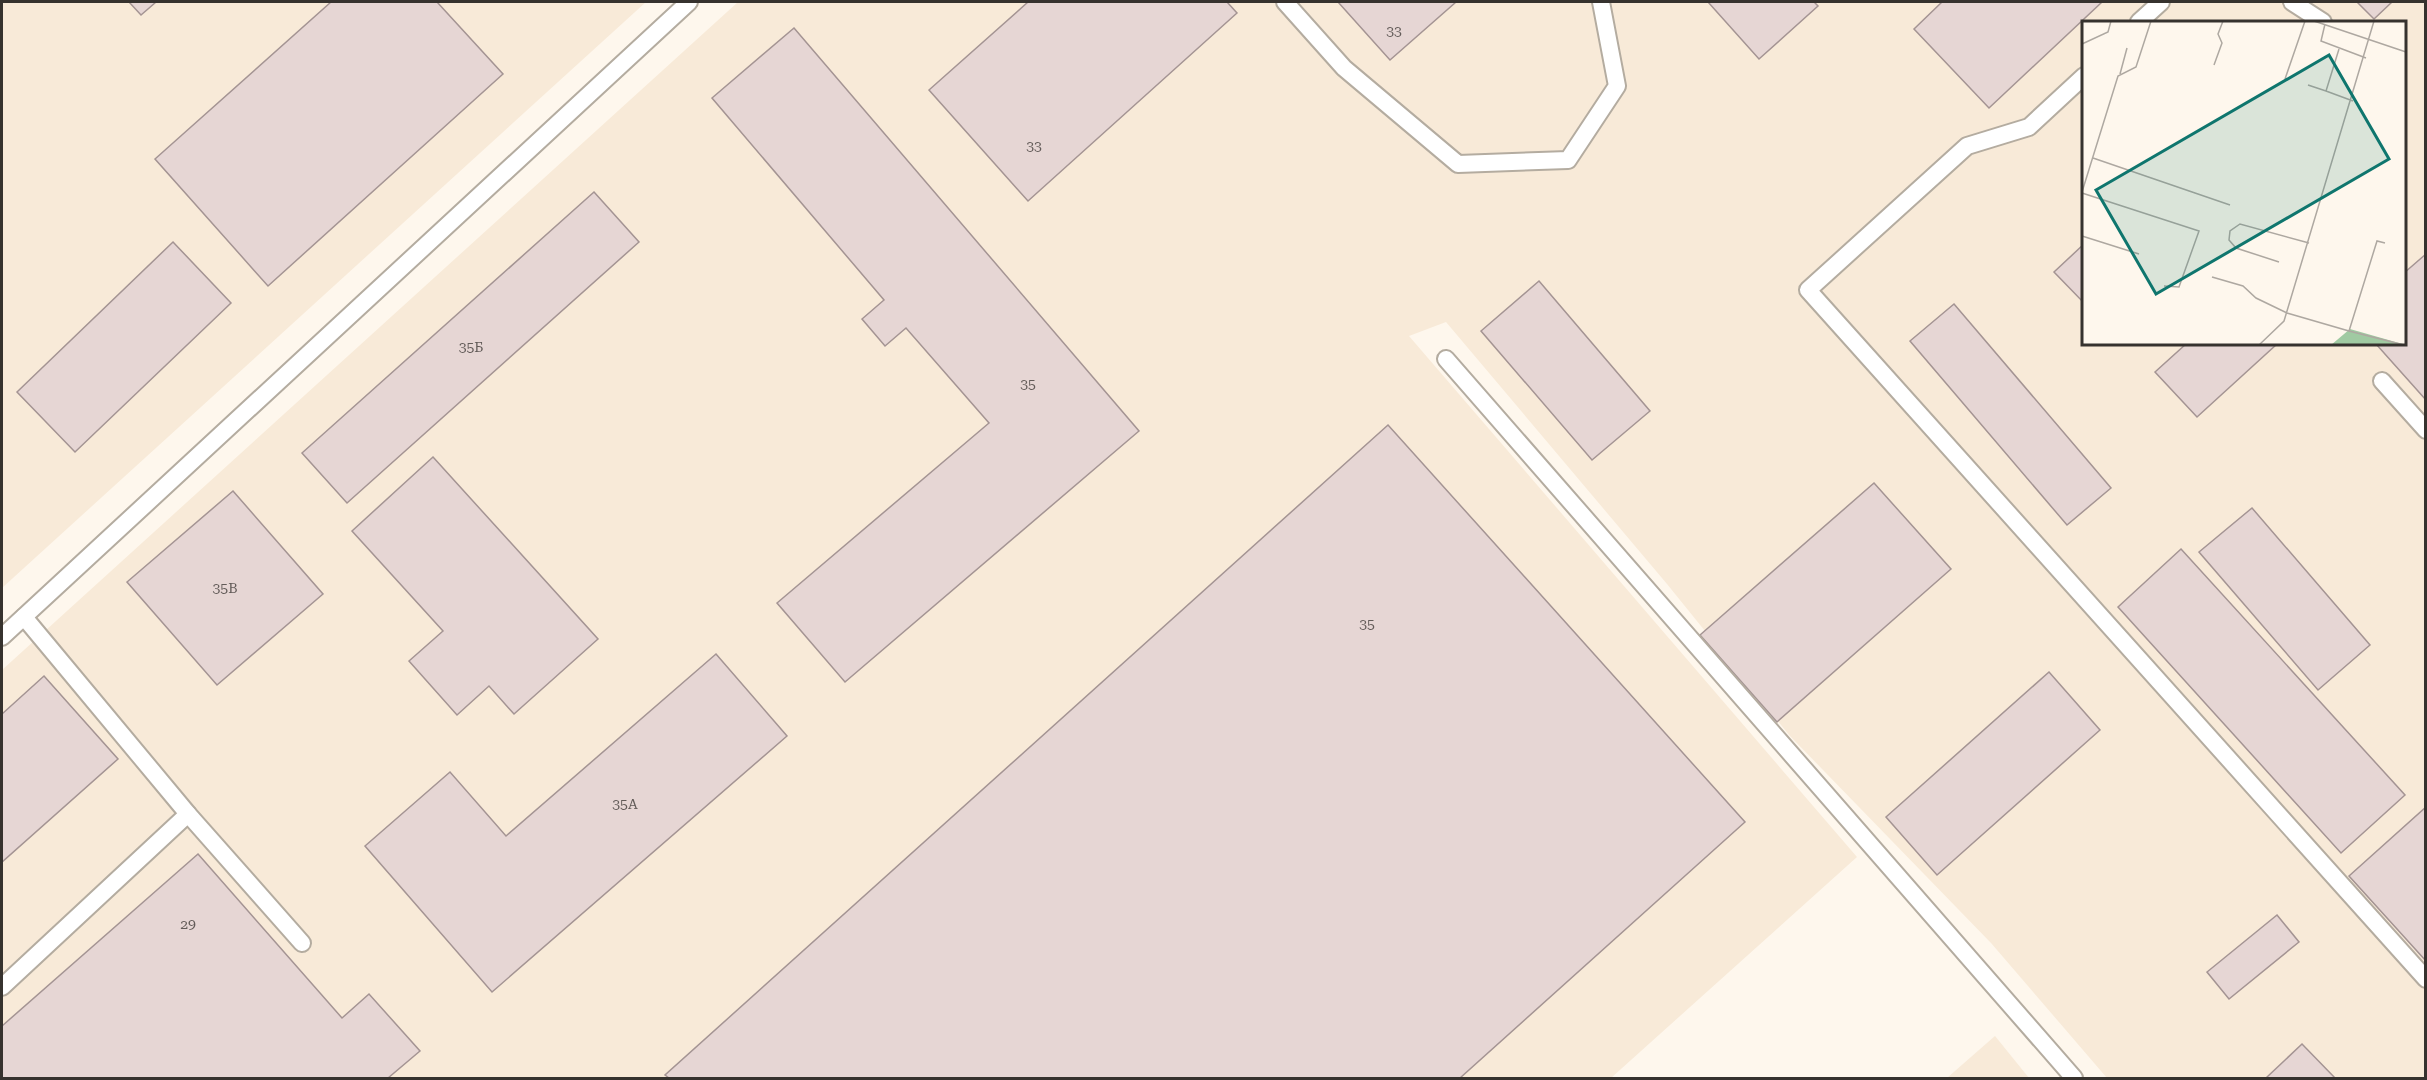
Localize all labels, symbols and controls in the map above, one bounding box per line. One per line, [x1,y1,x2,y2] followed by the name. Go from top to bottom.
[2082,21,2406,345] inset map
[1386,23,1402,39] house number: 33
[1026,138,1042,154] house number: 33
[459,339,483,355] house number: 35Б
[1020,376,1036,392] house number: 35
[212,580,238,596] house number: 35В
[1359,616,1375,632] house number: 35
[612,796,638,812] house number: 35А
[180,916,196,932] house number: 29

